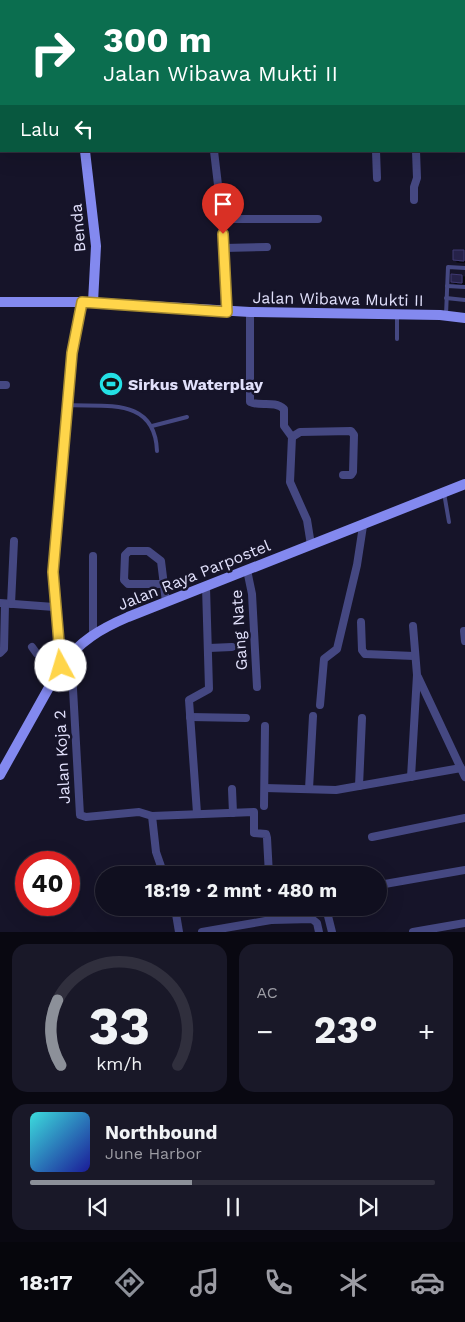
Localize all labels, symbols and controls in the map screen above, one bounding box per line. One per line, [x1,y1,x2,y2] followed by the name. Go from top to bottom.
[103,19,212,61] text: 300 m
[20,20,85,85] icon: right
[103,61,338,86] text: Jalan Wibawa Mukti II
[70,115,98,143] icon: left
[20,118,60,141] text: Lalu
[202,183,244,234] pin
[209,190,237,218] icon: arrive
[66,203,90,253] street label: Benda
[252,288,424,310] street label: Jalan Wibawa Mukti II
[98,371,124,397] sports icon: Sirkus Waterplay
[128,375,264,394] place label: Sirkus Waterplay
[115,536,273,614] street label: Jalan Raya Parpostel
[227,589,251,671] street label: Gang Nate
[34,639,86,691] position arrow
[50,709,74,805] street label: Jalan Koja 2
[15,851,80,916] speed limit sign: 40
[145,879,337,902] text: 18:19 · 2 mnt · 480 m
[257,983,278,1002] text: AC
[88,996,150,1057] text: 33
[314,1008,378,1052] text: 23°
[257,1015,273,1048] text: −
[418,1015,435,1048] text: +
[96,1053,142,1074] text: km/h
[105,1121,217,1144] text: Northbound
[105,1144,202,1163] text: June Harbor
[84,1193,112,1221] icon: previous
[219,1193,247,1221] icon: pause
[354,1193,382,1221] icon: next
[112,1265,147,1300] icon: directions
[187,1265,222,1300] icon: music
[261,1265,296,1300] icon: phone
[336,1265,371,1300] icon: climate
[410,1265,445,1300] icon: car
[20,1270,73,1295] text: 18:17

